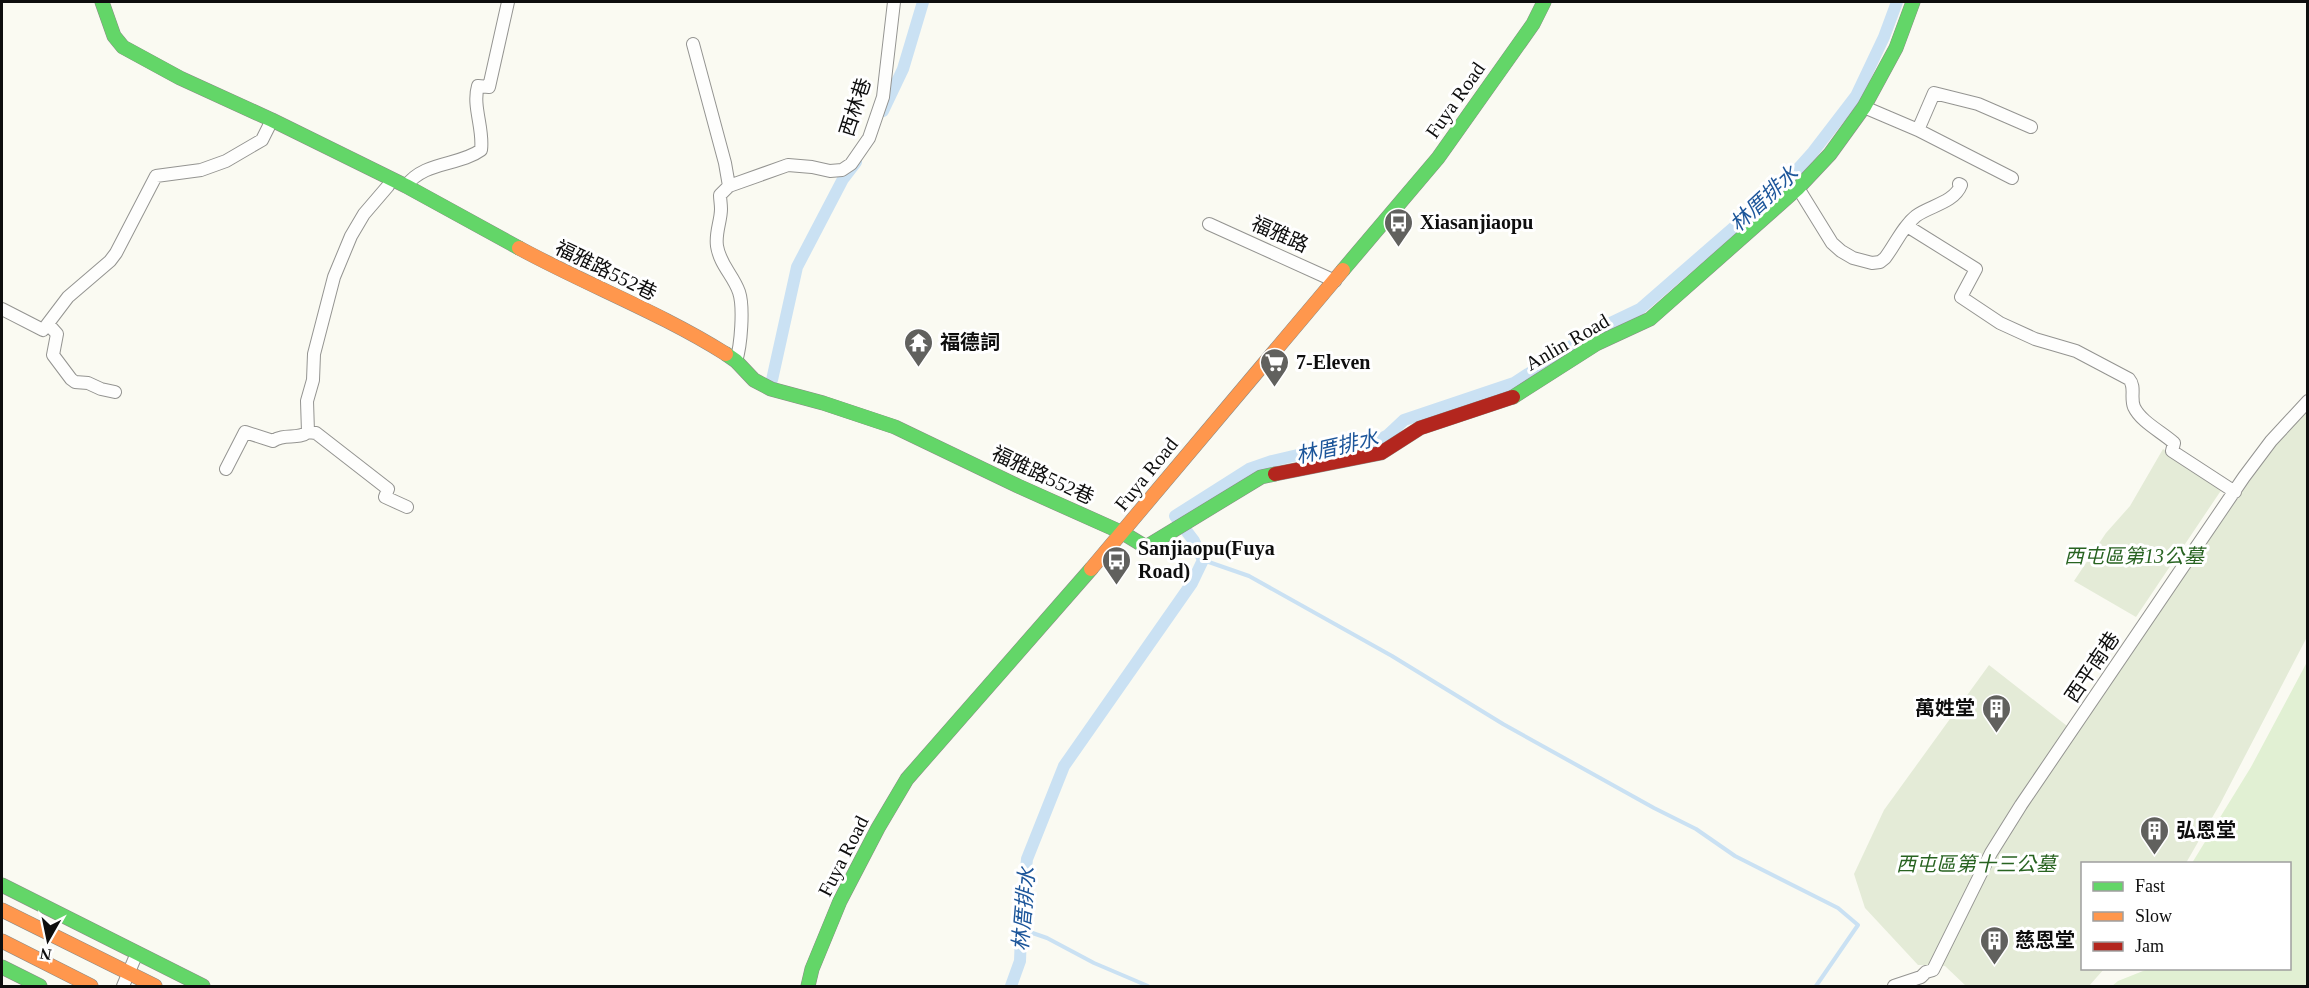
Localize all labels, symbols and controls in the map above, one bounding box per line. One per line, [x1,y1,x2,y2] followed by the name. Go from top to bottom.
[1421,58,1490,143] street label: Fuya Road
[835,75,875,139] street label: 西林巷
[1725,161,1804,236] water label: 林厝排水
[1383,206,1415,248] bus stop icon: Xiasanjiaopu
[1420,211,1533,234] place label: Xiasanjiaopu
[1248,212,1312,256] street label: 福雅路
[552,236,660,304] street label: 福雅路552巷
[1521,309,1613,375] street label: Anlin Road
[903,326,935,368] temple icon: 福德詞
[940,331,1000,353] place label: 福德詞
[1259,346,1291,388] supermarket icon: 7-Eleven
[1296,351,1370,373] place label: 7-Eleven
[1293,426,1382,468] water label: 林厝排水
[1110,433,1183,515] street label: Fuya Road
[989,442,1097,508] street label: 福雅路552巷
[1138,537,1275,583] place label: Sanjiaopu(Fuya Road)
[1101,544,1133,586] bus stop icon: Sanjiaopu(Fuya Road)
[2064,545,2207,567] park label: 西屯區第13公墓
[2061,628,2123,706] street label: 西平南巷
[1980,692,2012,734] building icon: 萬姓堂
[1915,697,1975,719] place label: 萬姓堂
[813,812,873,900] street label: Fuya Road
[2139,814,2171,856] building icon: 弘恩堂
[2176,819,2236,841] place label: 弘恩堂
[1896,853,2059,875] park label: 西屯區第十三公墓
[2081,862,2291,970] legend
[1008,865,1040,952] water label: 林厝排水
[2135,876,2165,896] text: Fast
[2135,906,2172,926] text: Slow
[18,910,78,970] north arrow
[1978,924,2010,966] building icon: 慈恩堂
[2015,929,2075,951] place label: 慈恩堂
[2135,936,2164,956] text: Jam
[38,945,53,964] text: N

